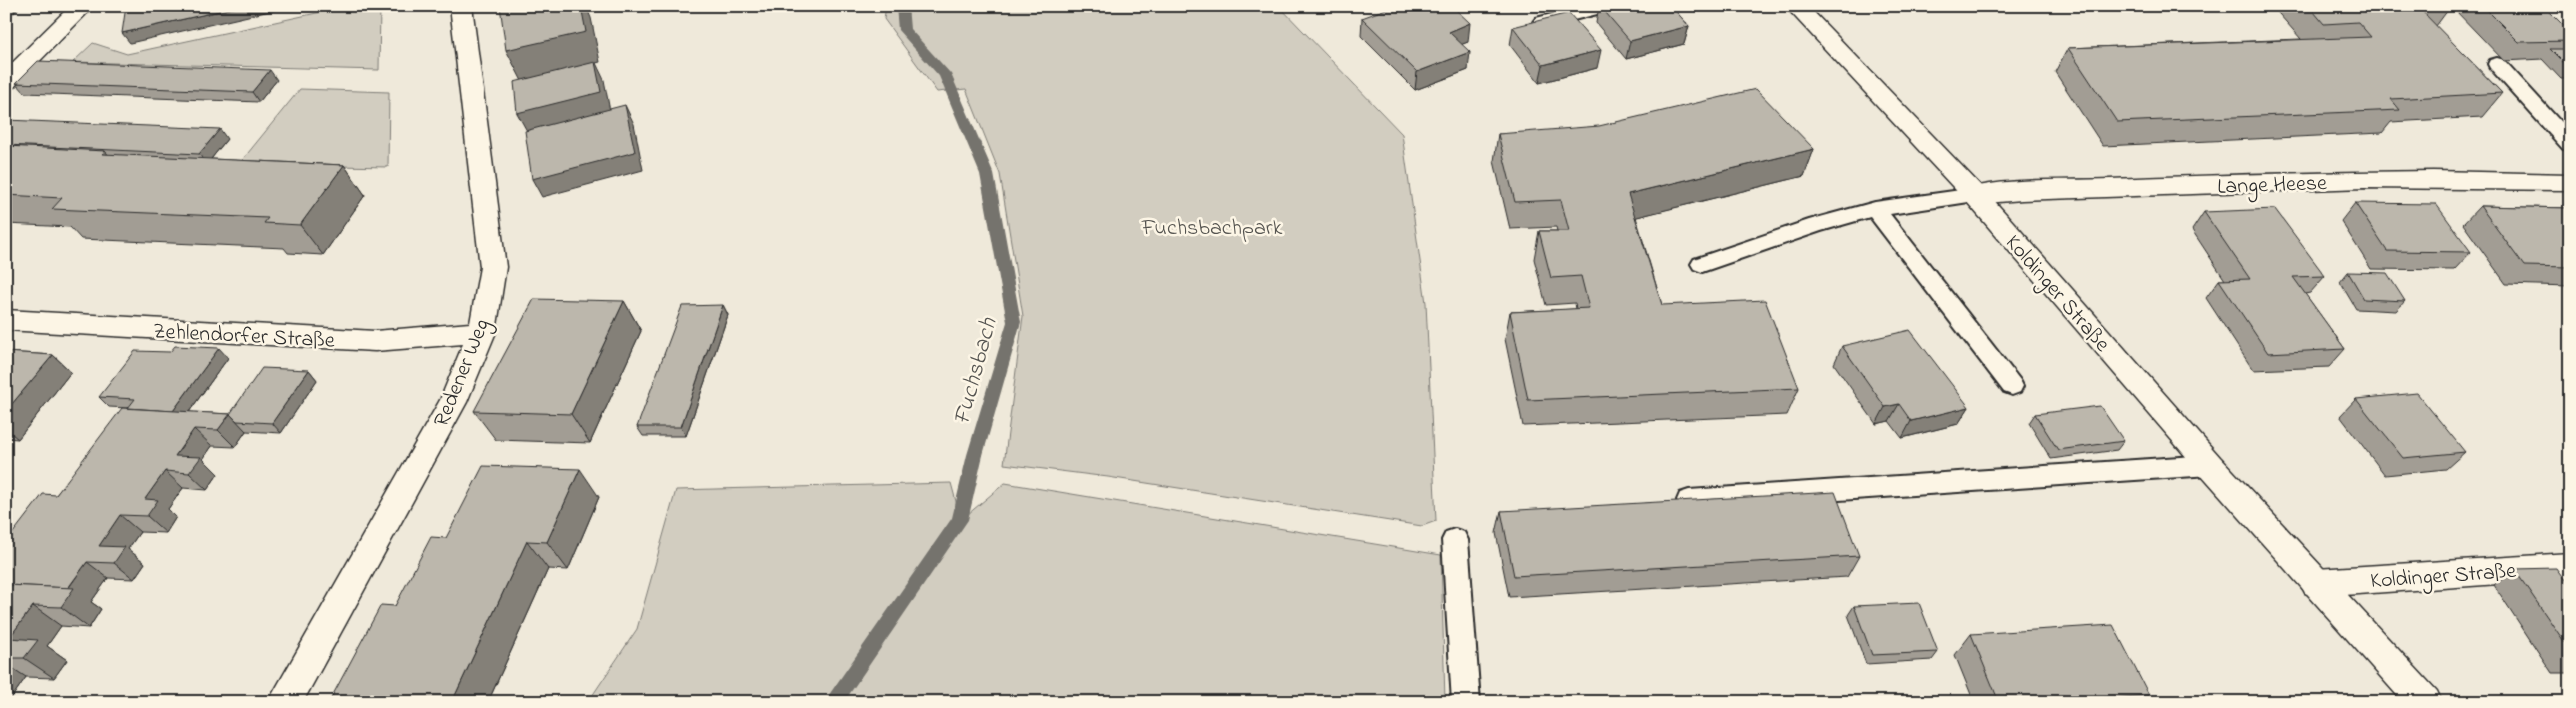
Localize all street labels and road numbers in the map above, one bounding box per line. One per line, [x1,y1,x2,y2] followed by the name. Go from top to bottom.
[2217,168,2328,205] street label: Lange Heese
[1996,228,2117,360] street label: Koldinger Straße
[427,314,500,432] street label: Redener Weg
[152,316,336,358] street label: Zehlendorfer Straße
[2369,556,2517,599] street label: Koldinger Straße

